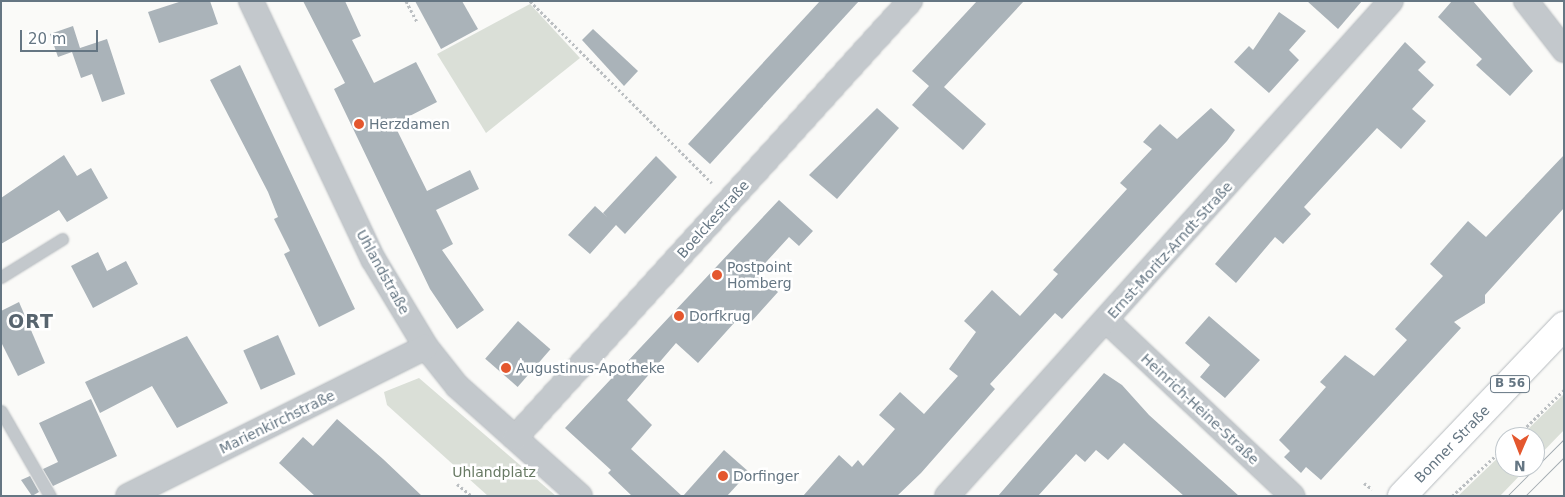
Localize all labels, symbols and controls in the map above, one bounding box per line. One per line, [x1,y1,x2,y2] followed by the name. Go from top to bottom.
[22,20,100,52] scale bar
[28,30,66,48] text: 20 m
[369,116,450,132] place label: Herzdamen
[353,118,365,130] marker: Herzdamen
[674,177,752,261] street label: Boelckestraße
[1104,178,1236,322] street label: Ernst-Moritz-Arndt-Straße
[353,227,413,317] street label: Uhlandstraße
[727,259,792,292] place label: Postpoint Homberg
[711,269,723,281] marker: Postpoint Homberg
[689,308,751,324] place label: Dorfkrug
[673,310,685,322] marker: Dorfkrug
[8,311,54,333] district label: ORT
[1138,350,1262,468] street label: Heinrich-Heine-Straße
[516,360,665,376] place label: Augustinus-Apotheke
[500,362,512,374] marker: Augustinus-Apotheke
[1489,374,1531,394] road number: B 56
[217,387,337,457] street label: Marienkirchstraße
[1411,402,1493,486] street label: Bonner Straße
[1495,427,1545,477] north arrow
[1514,458,1526,474] text: N
[452,464,536,480] park label: Uhlandplatz
[733,468,799,484] place label: Dorfinger
[717,470,729,482] marker: Dorfinger

